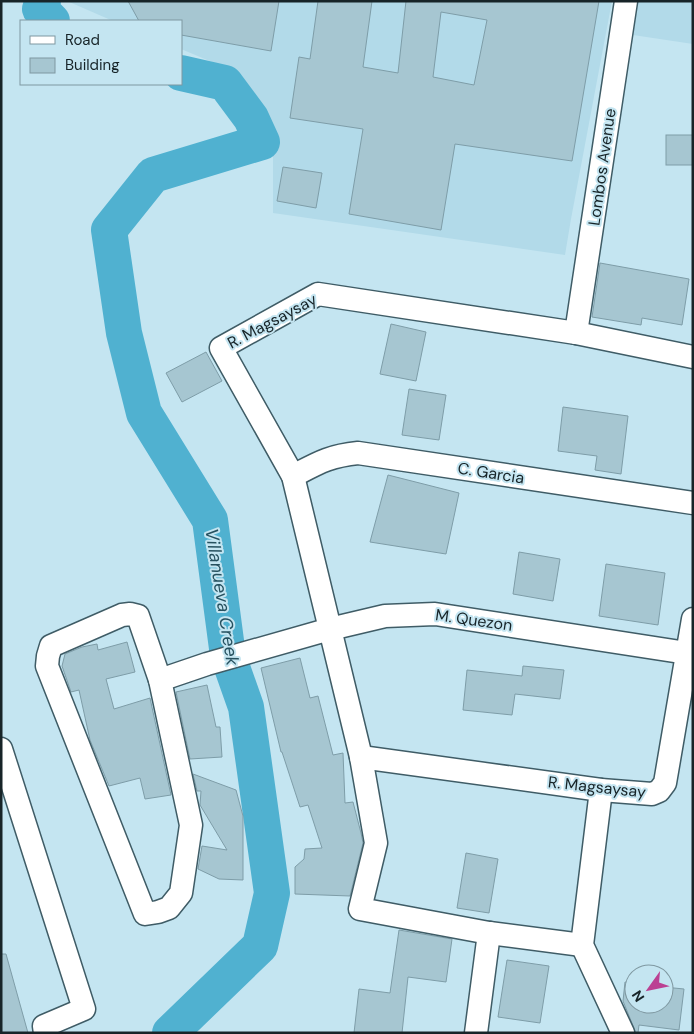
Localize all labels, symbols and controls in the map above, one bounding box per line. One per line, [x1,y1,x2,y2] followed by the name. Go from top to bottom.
[20,20,182,85] legend
[65,30,100,50] text: Road
[65,55,120,75] text: Building
[583,107,621,227] street label: Lombos Avenue
[224,289,320,353] street label: R. Magsaysay
[456,457,526,489] street label: C. Garcia
[199,527,245,668] water label: Villanueva Creek
[434,604,514,636] street label: M. Quezon
[547,771,647,803] street label: R. Magsaysay
[624,964,674,1014] north arrow
[628,987,648,1005] text: N

